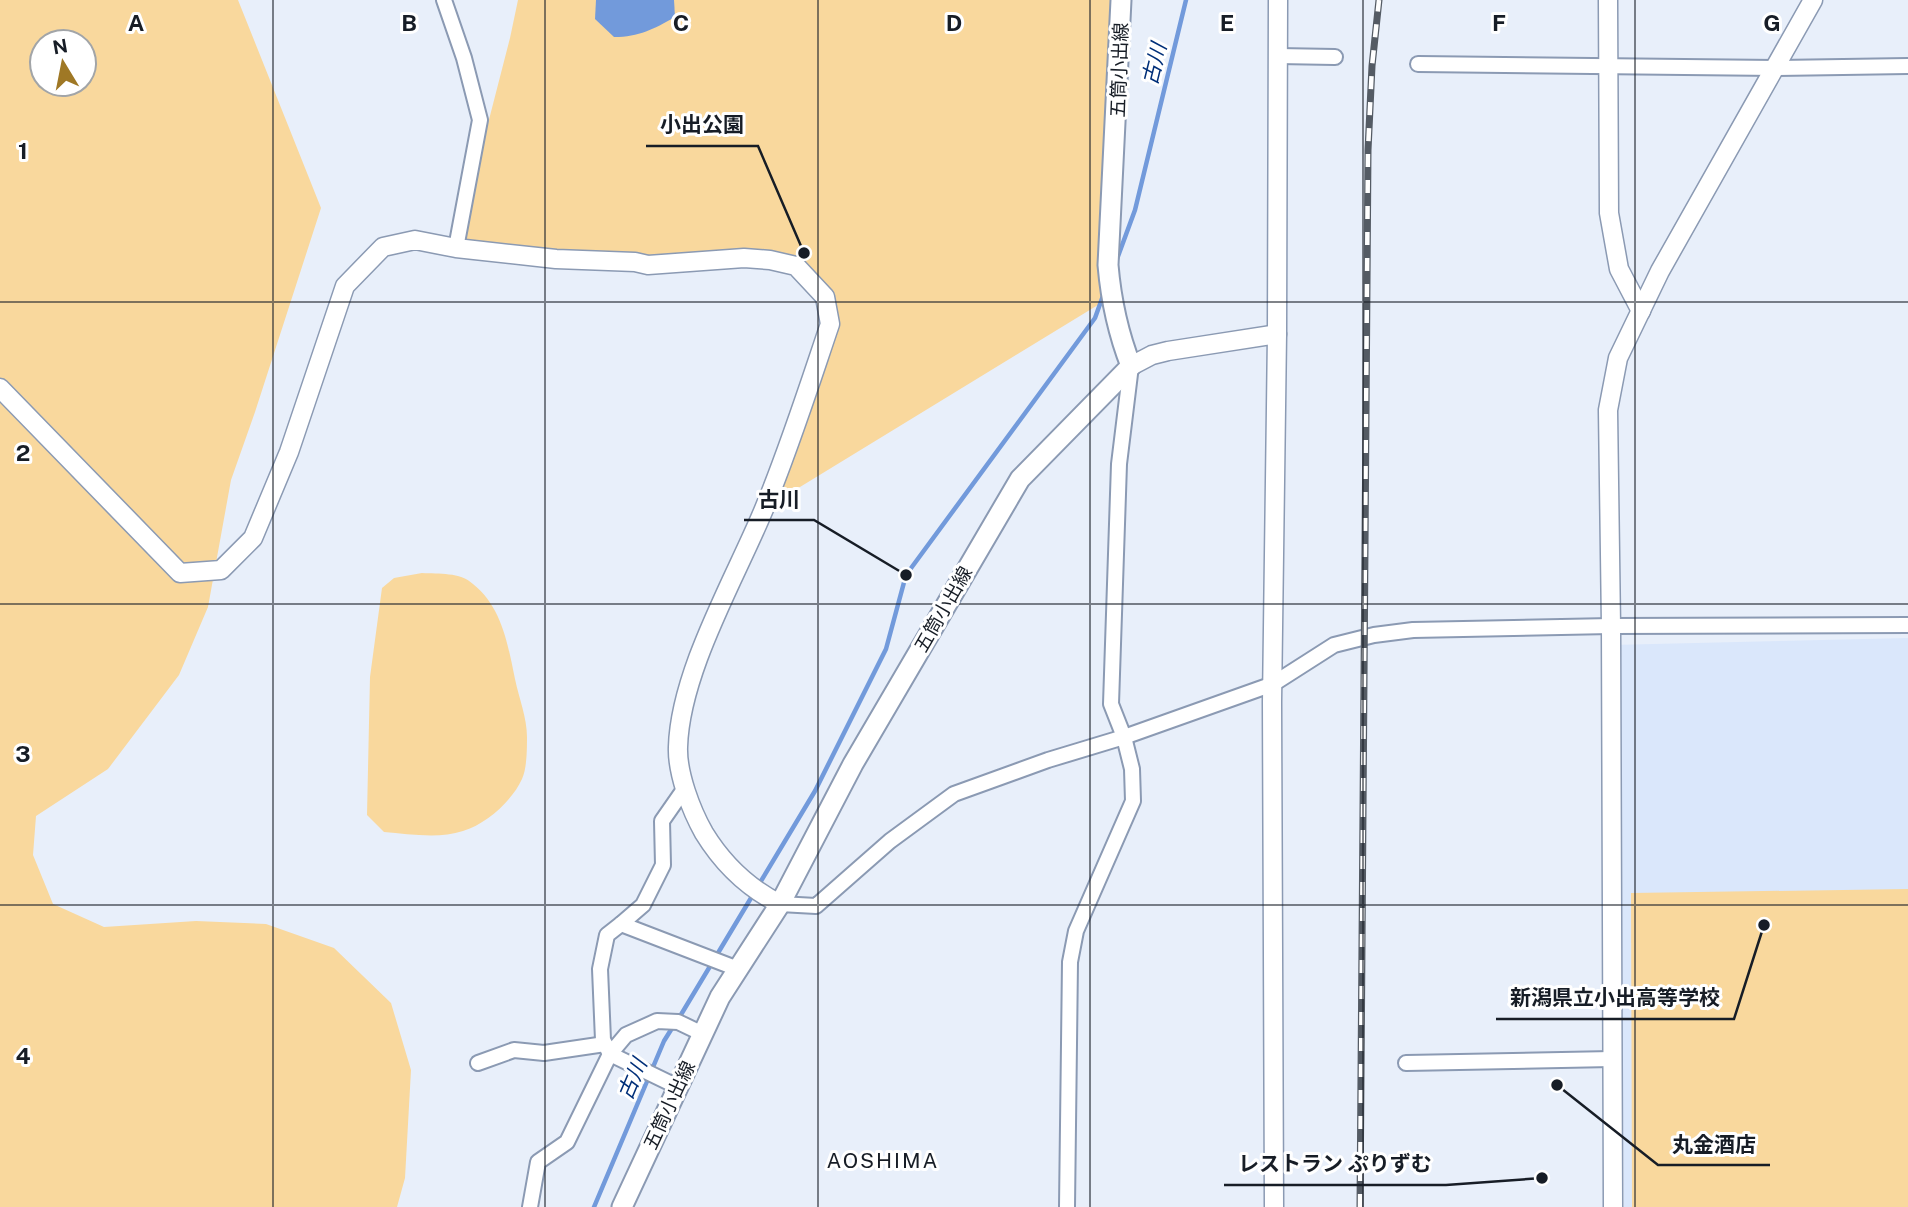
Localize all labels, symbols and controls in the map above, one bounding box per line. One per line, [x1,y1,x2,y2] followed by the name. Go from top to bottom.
[128,9,145,36] text: A
[401,9,417,36] text: B
[673,9,689,36] text: C
[946,9,962,36] text: D
[1220,9,1234,36] text: E
[1492,9,1506,36] text: F
[1763,9,1781,36] text: G
[1106,22,1132,118] street label: 五筒小出線
[28,28,98,98] north arrow
[51,34,69,58] text: N
[1137,39,1172,87] water label: 古川
[646,104,758,146] callout: 小出公園
[660,112,744,137] text: 小出公園
[18,137,28,164] text: 1
[16,439,30,466] text: 2
[744,478,814,520] callout: 古川
[758,487,800,512] text: 古川
[910,562,976,656] street label: 五筒小出線
[15,740,31,767] text: 3
[1496,977,1734,1019] callout: 新潟県立小出高等学校
[1510,985,1720,1010] text: 新潟県立小出高等学校
[15,1042,31,1069] text: 4
[612,1053,652,1103] water label: 古川
[639,1057,699,1153] street label: 五筒小出線
[1658,1123,1770,1165] callout: 丸金酒店
[1672,1132,1756,1157] text: 丸金酒店
[1224,1143,1446,1185] callout: レストラン ぷりずむ
[826,1148,940,1173] district label: AOSHIMA
[1238,1151,1432,1176] text: レストラン ぷりずむ

